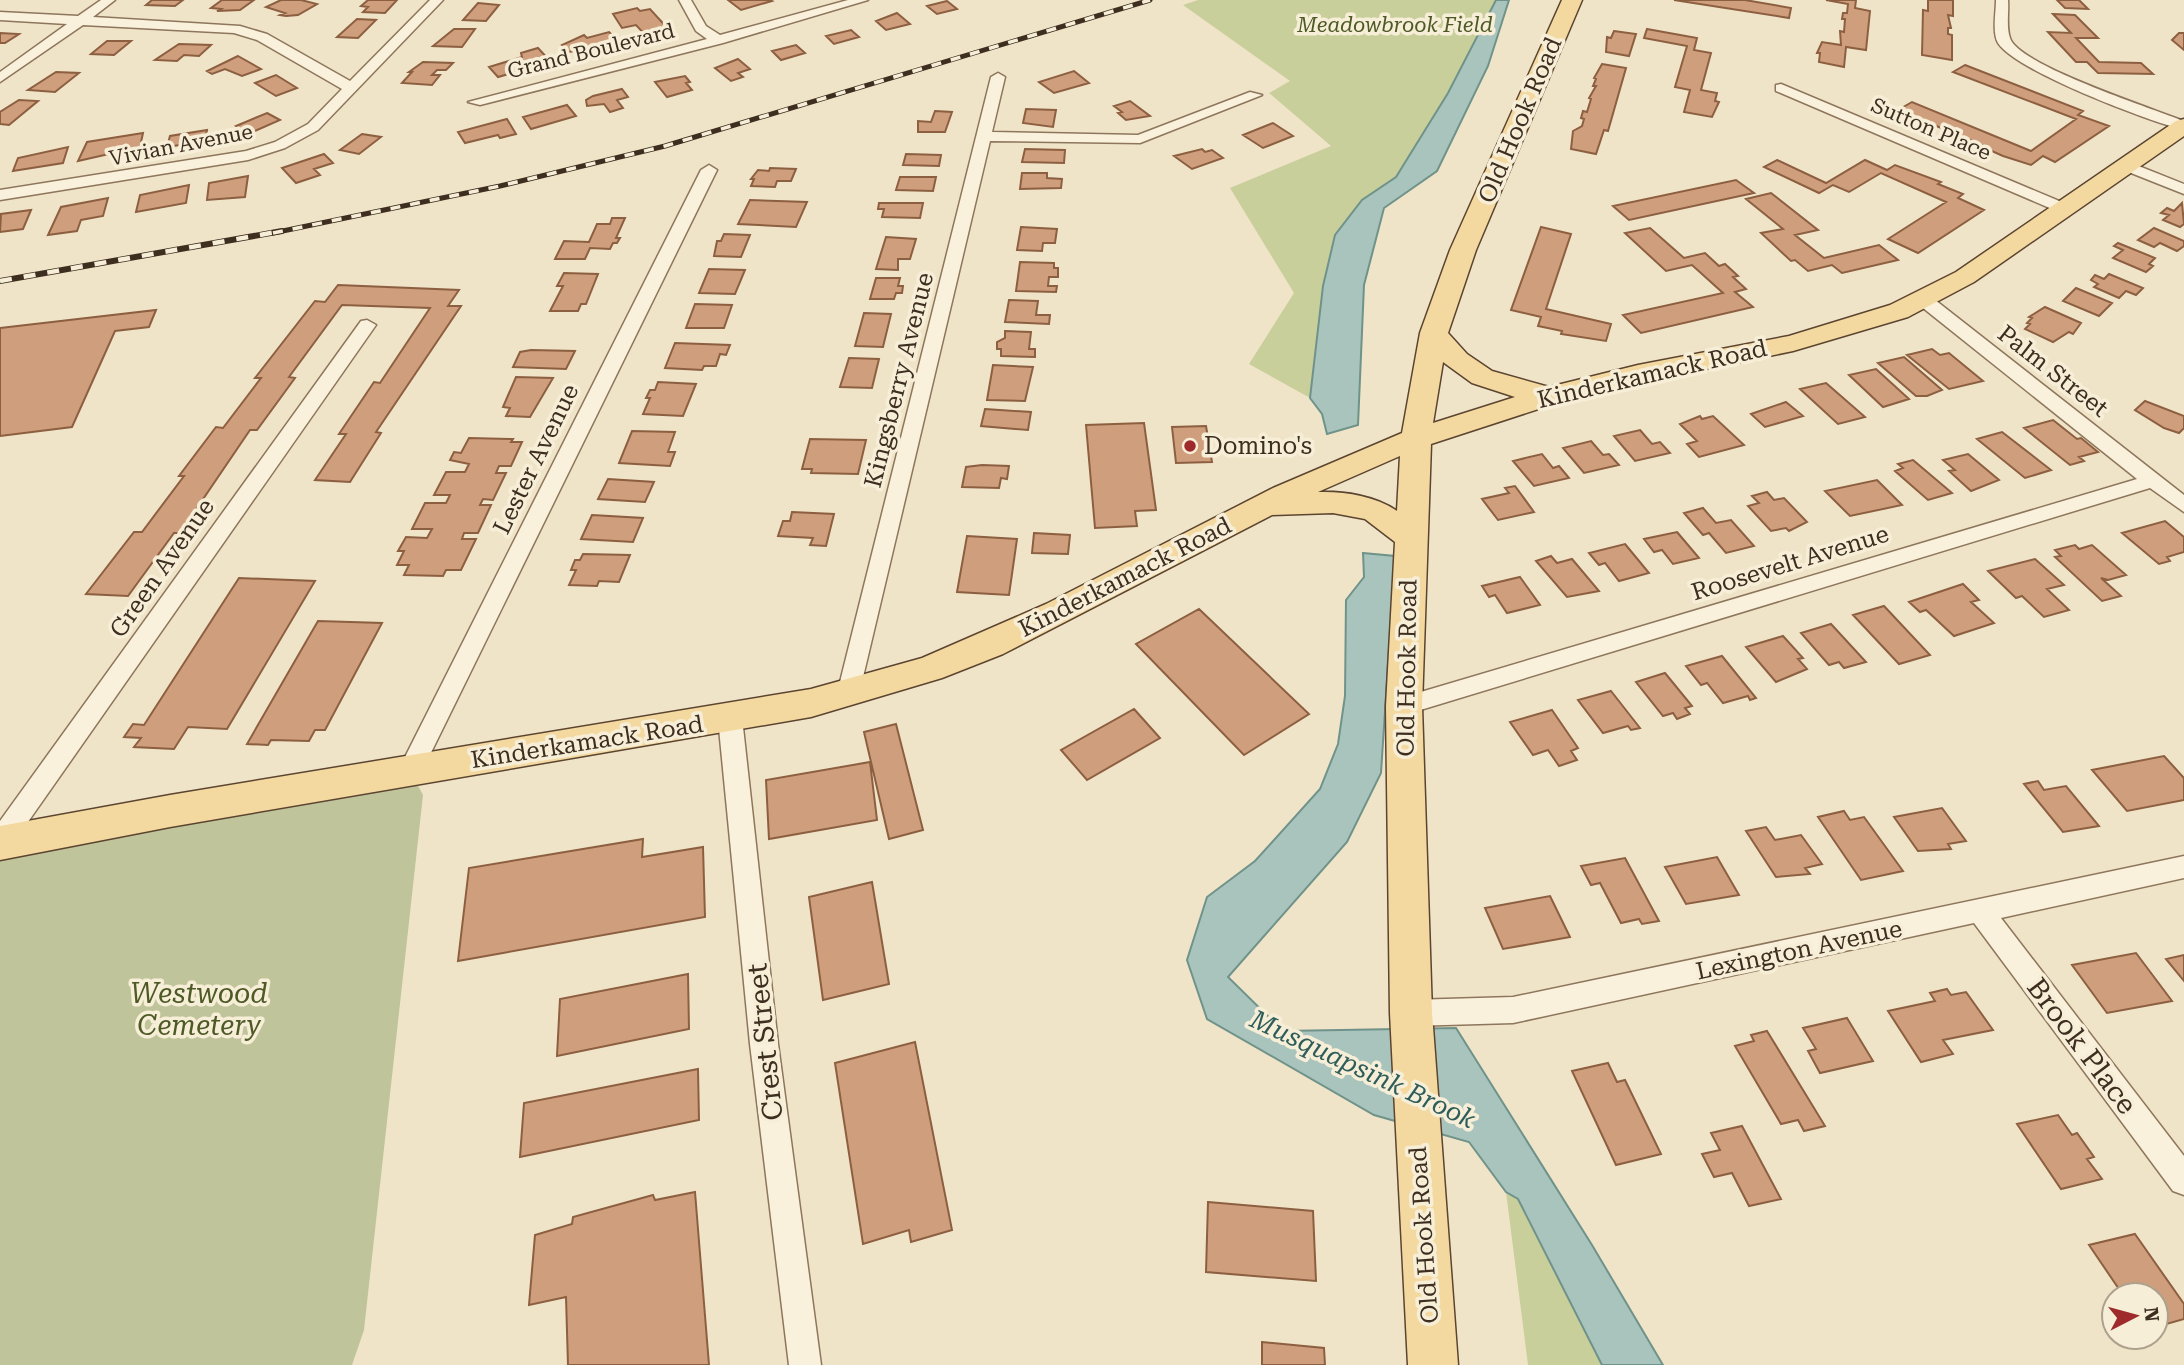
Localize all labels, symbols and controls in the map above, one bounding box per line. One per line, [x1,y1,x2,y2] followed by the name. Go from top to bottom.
[1296,13,1493,37] park label: Meadowbrook Field
[505,18,678,83] street label: Grand Boulevard
[1472,33,1568,207] street label: Old Hook Road
[1867,93,1995,165] street label: Sutton Place
[107,119,255,171] street label: Vivian Avenue
[859,270,939,490] street label: Kingsberry Avenue
[1992,319,2114,423] street label: Palm Street
[1534,334,1770,414] street label: Kinderkamack Road
[488,379,584,539] street label: Lester Avenue
[1204,432,1312,460] place label: Domino's
[1182,438,1198,454] marker: Domino's
[104,493,220,643] street label: Green Avenue
[1014,511,1236,643] street label: Kinderkamack Road
[1688,520,1892,606] street label: Roosevelt Avenue
[1391,579,1423,757] street label: Old Hook Road
[469,710,705,774] street label: Kinderkamack Road
[1693,914,1905,986] street label: Lexington Avenue
[740,962,790,1122] street label: Crest Street
[2020,972,2144,1120] street label: Brook Place
[130,977,268,1042] park label: Westwood Cemetery
[1245,1003,1481,1135] water label: Musquapsink Brook
[1404,1146,1444,1324] street label: Old Hook Road
[2100,1281,2170,1351] north arrow
[2139,1306,2164,1323] text: N

